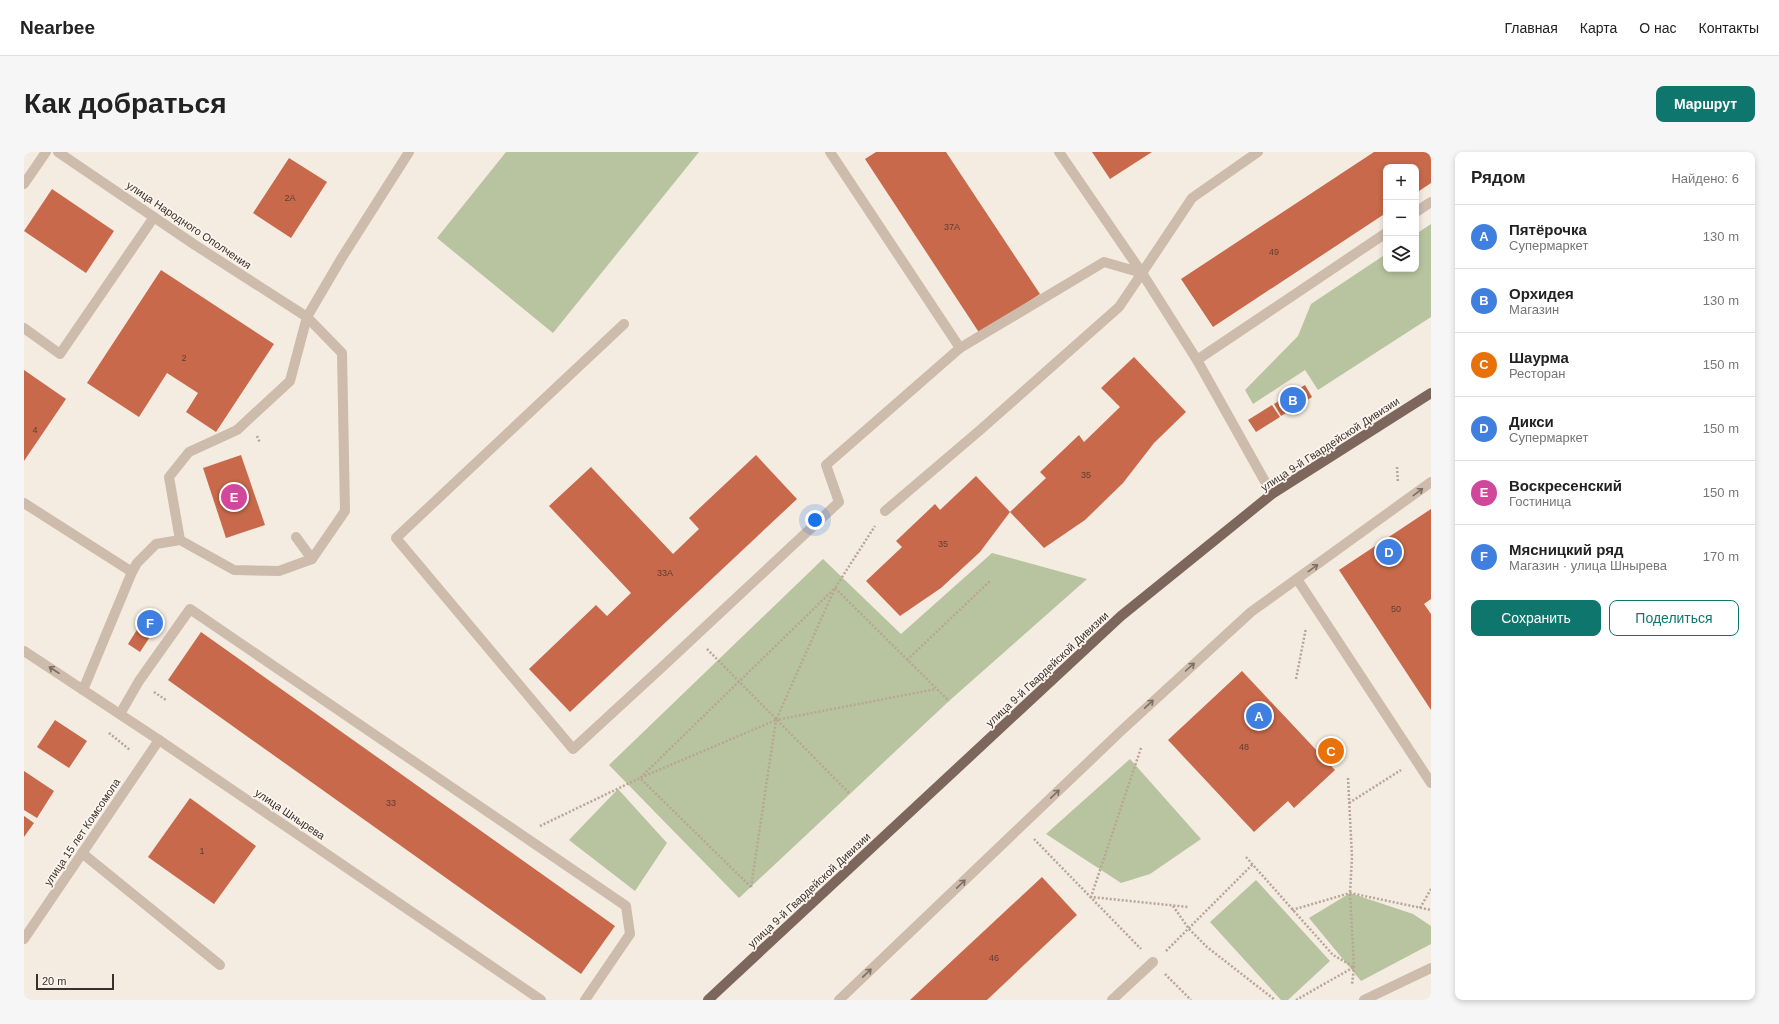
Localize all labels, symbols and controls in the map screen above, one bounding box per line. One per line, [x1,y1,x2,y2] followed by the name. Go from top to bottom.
[20,17,95,38] text: Nearbee
[1504,20,1558,36] text: Главная
[1580,20,1617,36] text: Карта
[1639,20,1677,36] text: О нас
[1699,20,1759,36] text: Контакты
[1656,86,1755,122] button: Маршрут
[24,88,226,119] text: Как добраться
[1383,164,1419,272] map controls
[1383,164,1419,200] button: +
[1471,168,1526,187] text: Рядом
[1671,171,1739,186] text: Найдено: 6
[125,179,254,271] street label: улица Народного Ополчения
[284,193,296,203] house number: 2А
[1383,200,1419,236] button: −
[1509,221,1587,238] text: Пятёрочка
[944,222,960,232] house number: 37А
[1479,229,1489,244] text: A
[1703,229,1739,244] text: 130 m
[1383,236,1419,272] button: layers
[1509,238,1588,253] text: Супермаркет
[1269,247,1279,257] house number: 49
[1509,285,1574,302] text: Орхидея
[1479,293,1489,308] text: B
[1703,293,1739,308] text: 130 m
[1509,302,1559,317] text: Магазин
[1509,349,1569,366] text: Шаурма
[181,353,187,363] house number: 2
[1479,357,1489,372] text: C
[1703,357,1739,372] text: 150 m
[1509,366,1566,381] text: Ресторан
[1280,385,1306,415] pin: B
[1259,395,1401,493] street label: улица 9-й Гвардейской Дивизии
[1509,413,1554,430] text: Дикси
[1479,421,1489,436] text: D
[1703,421,1739,436] text: 150 m
[32,425,38,435] house number: 4
[1509,430,1588,445] text: Супермаркет
[1081,470,1091,480] house number: 35
[1509,477,1622,494] text: Воскресенский
[221,482,247,512] pin: E
[1480,485,1488,500] text: E
[1703,485,1739,500] text: 150 m
[1413,488,1424,496] one-way arrow
[1509,494,1571,509] text: Гостиница
[805,510,825,530] your location
[1376,537,1402,567] pin: D
[938,539,948,549] house number: 35
[1509,541,1623,558] text: Мясницкий ряд
[1480,549,1488,564] text: F
[1703,549,1739,564] text: 170 m
[1509,558,1667,573] text: Магазин · улица Шнырева
[1307,564,1318,572] one-way arrow
[657,568,673,578] house number: 33А
[1471,600,1601,636] button: Сохранить
[1609,600,1739,636] button: Поделиться
[1391,604,1401,614] house number: 50
[137,608,163,638] pin: F
[983,609,1111,729] street label: улица 9-й Гвардейской Дивизии
[1185,662,1195,672] one-way arrow
[49,666,60,674] one-way arrow
[1144,700,1155,709] one-way arrow
[1246,701,1272,731] pin: A
[1318,736,1344,766] pin: C
[1239,742,1249,752] house number: 48
[42,775,123,888] street label: улица 15 лет Комсомола
[253,786,328,842] street label: улица Шнырева
[1050,789,1060,799] one-way arrow
[386,798,396,808] house number: 33
[745,830,873,950] street label: улица 9-й Гвардейской Дивизии
[199,846,205,856] house number: 1
[956,879,966,888] one-way arrow
[989,953,999,963] house number: 46
[862,968,872,978] one-way arrow
[36,972,114,991] scale bar
[42,975,66,987] text: 20 m

